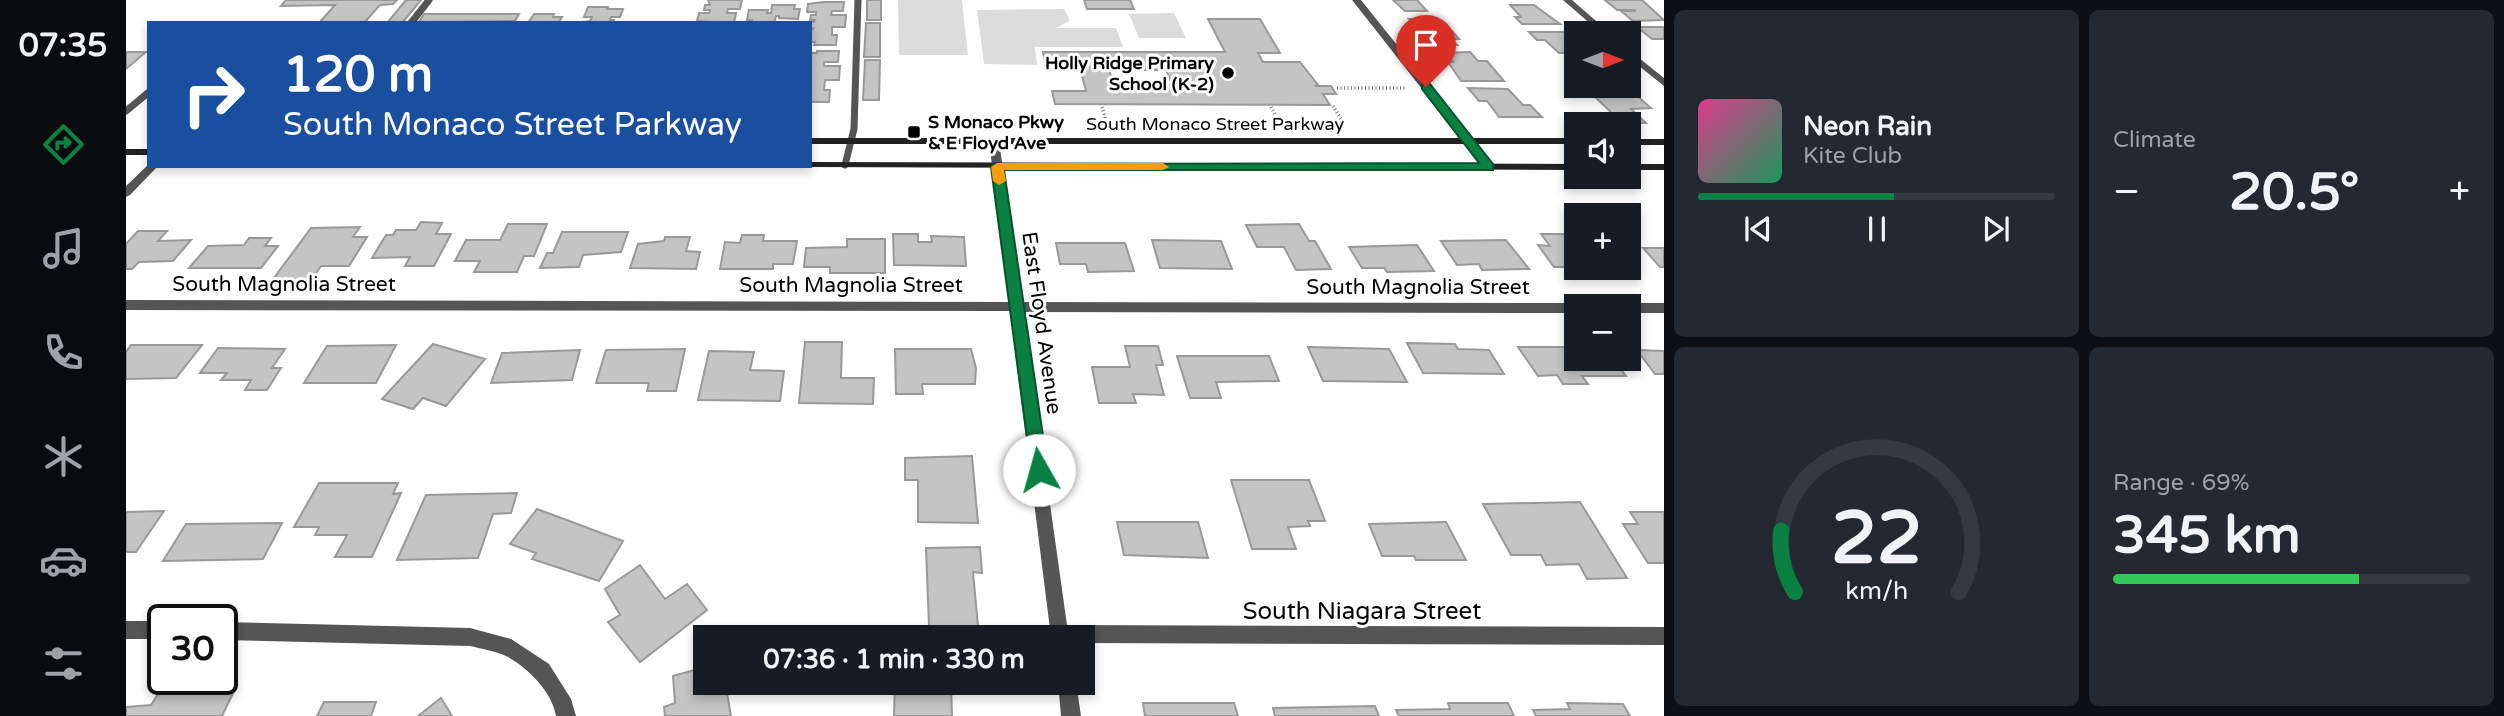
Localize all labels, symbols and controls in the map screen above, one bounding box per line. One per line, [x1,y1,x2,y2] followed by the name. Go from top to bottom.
[1396,15,1456,87] pin
[1564,21,1642,98] north arrow
[1564,21,1641,371] map controls
[1407,26,1445,64] icon: arrive
[19,27,107,65] text: 07:35
[283,46,433,105] text: 120 m
[168,49,259,140] icon: right
[1045,52,1214,95] place label: Holly Ridge Primary School (K-2)
[1220,65,1236,81] marker: Holly Ridge Primary School (K-2)
[283,106,742,144] text: South Monaco Street Parkway
[928,111,1064,154] place label: S Monaco Pkwy & E Floyd Ave
[1803,111,1932,142] text: Neon Rain
[1564,112,1641,189] button: sound
[1086,113,1344,135] street label: South Monaco Street Parkway
[39,120,88,169] icon: directions
[906,124,922,140] marker: S Monaco Pkwy & E Floyd Ave
[2113,126,2196,154] text: Climate
[1803,142,1902,170] text: Kite Club
[2229,161,2359,224] text: 20.5°
[2113,169,2140,215] text: −
[2449,169,2470,215] text: +
[1564,203,1641,280] button: +
[1739,210,1777,248] icon: previous
[1858,210,1896,248] icon: pause
[1977,210,2015,248] icon: next
[39,224,88,273] icon: music
[1016,230,1067,416] street label: East Floyd Avenue
[172,272,396,297] street label: South Magnolia Street
[739,273,963,298] street label: South Magnolia Street
[1306,275,1530,300] street label: South Magnolia Street
[1564,294,1641,371] button: −
[39,328,88,377] icon: phone
[39,432,88,481] icon: climate
[1002,433,1076,507] position arrow
[2113,469,2249,497] text: Range · 69%
[1831,496,1922,584] text: 22
[2113,504,2301,567] text: 345 km
[39,536,88,585] icon: car
[1845,576,1908,606] text: km/h
[1243,597,1481,626] street label: South Niagara Street
[147,604,238,695] speed limit sign: 30
[39,639,88,688] icon: filters
[763,644,1025,675] text: 07:36 · 1 min · 330 m

